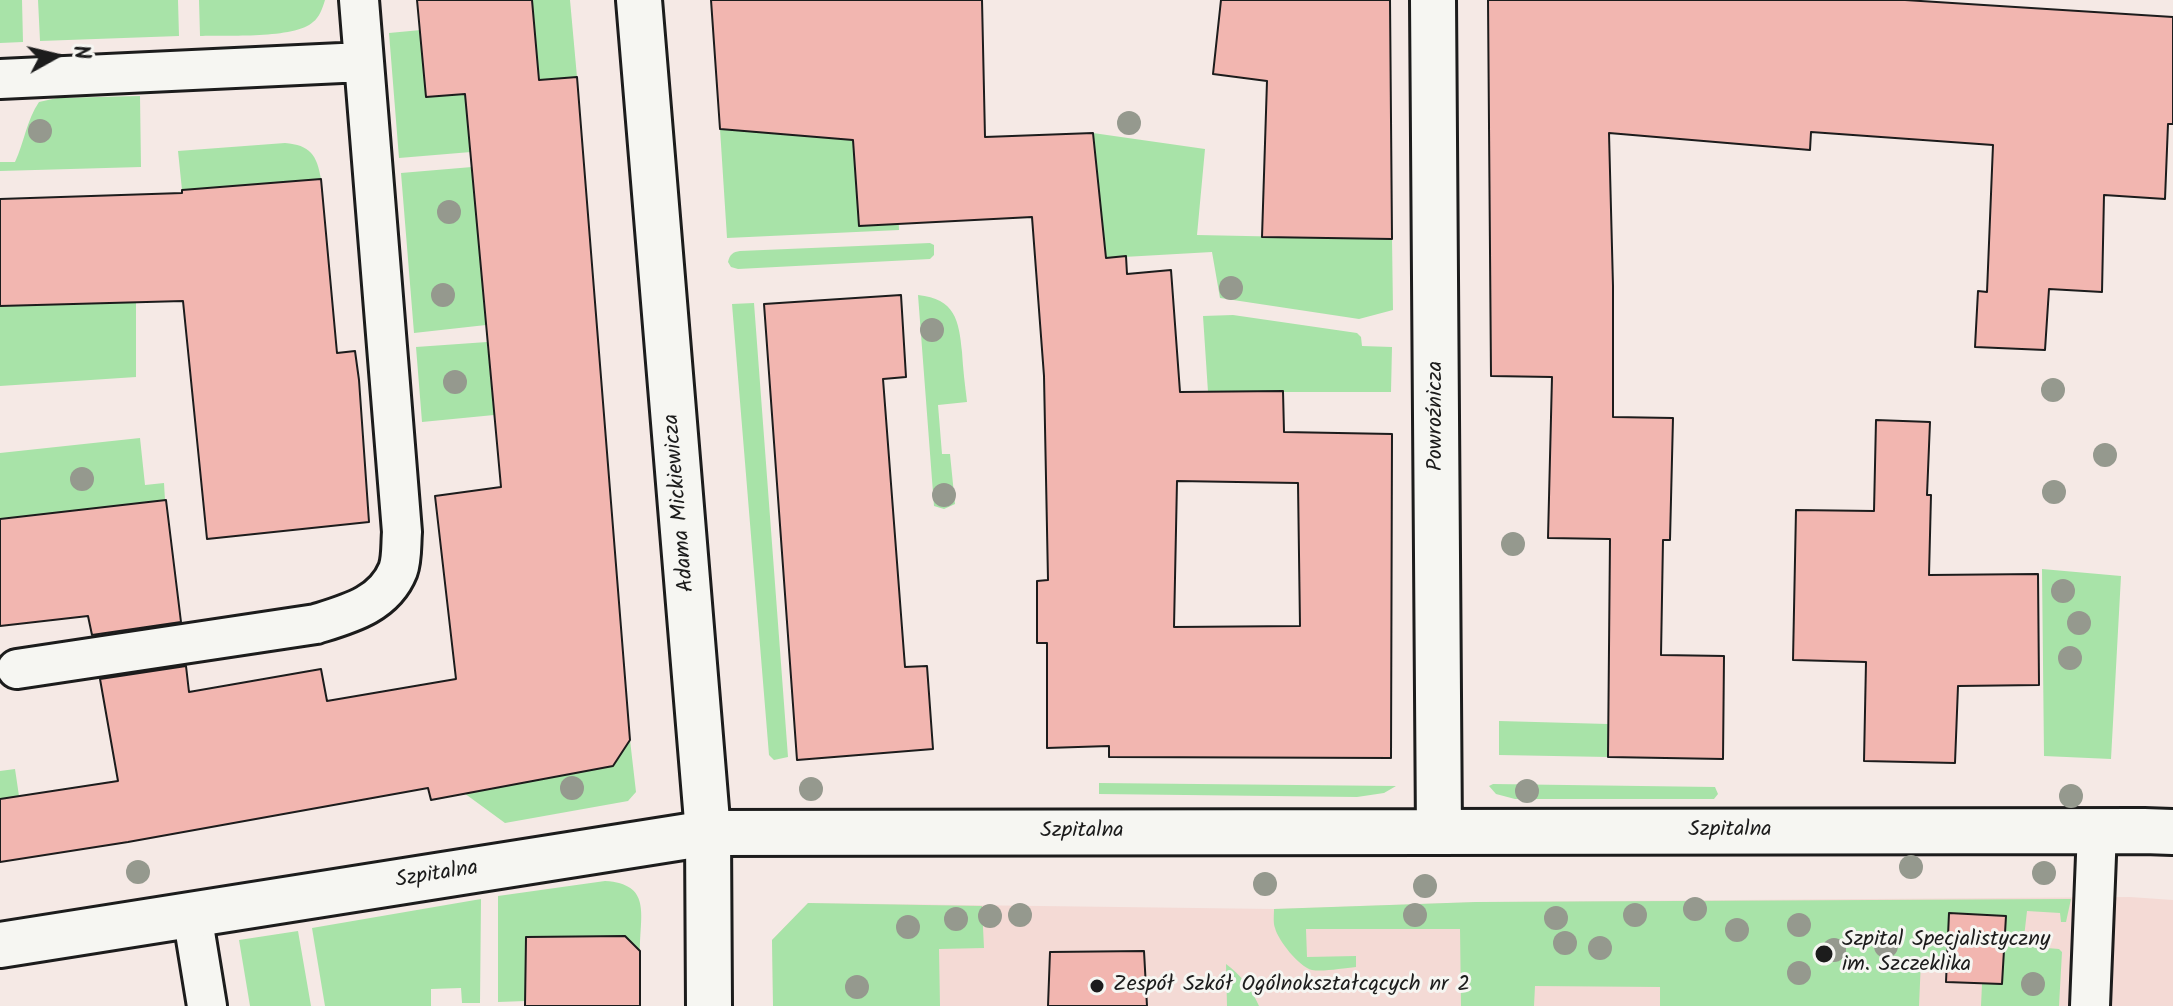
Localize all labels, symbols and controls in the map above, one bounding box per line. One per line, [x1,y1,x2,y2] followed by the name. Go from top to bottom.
[16,16,96,96] north arrow
[62,43,99,62] text: N
[1424,361,1450,471] street label: Powroźnicza
[660,413,702,593] street label: Adama Mickiewicza
[1688,818,1772,844] street label: Szpitalna
[1040,819,1124,845] street label: Szpitalna
[394,856,480,896] street label: Szpitalna
[1842,928,2050,980] place label: Szpital Specjalistyczny im. Szczeklika
[1813,943,1835,965] marker: Szpital Specjalistyczny im. Szczeklika
[1113,973,1470,999] place label: Zespół Szkół Ogólnokształcących nr 2
[1088,977,1106,995] marker: Zespół Szkół Ogólnokształcących nr 2

